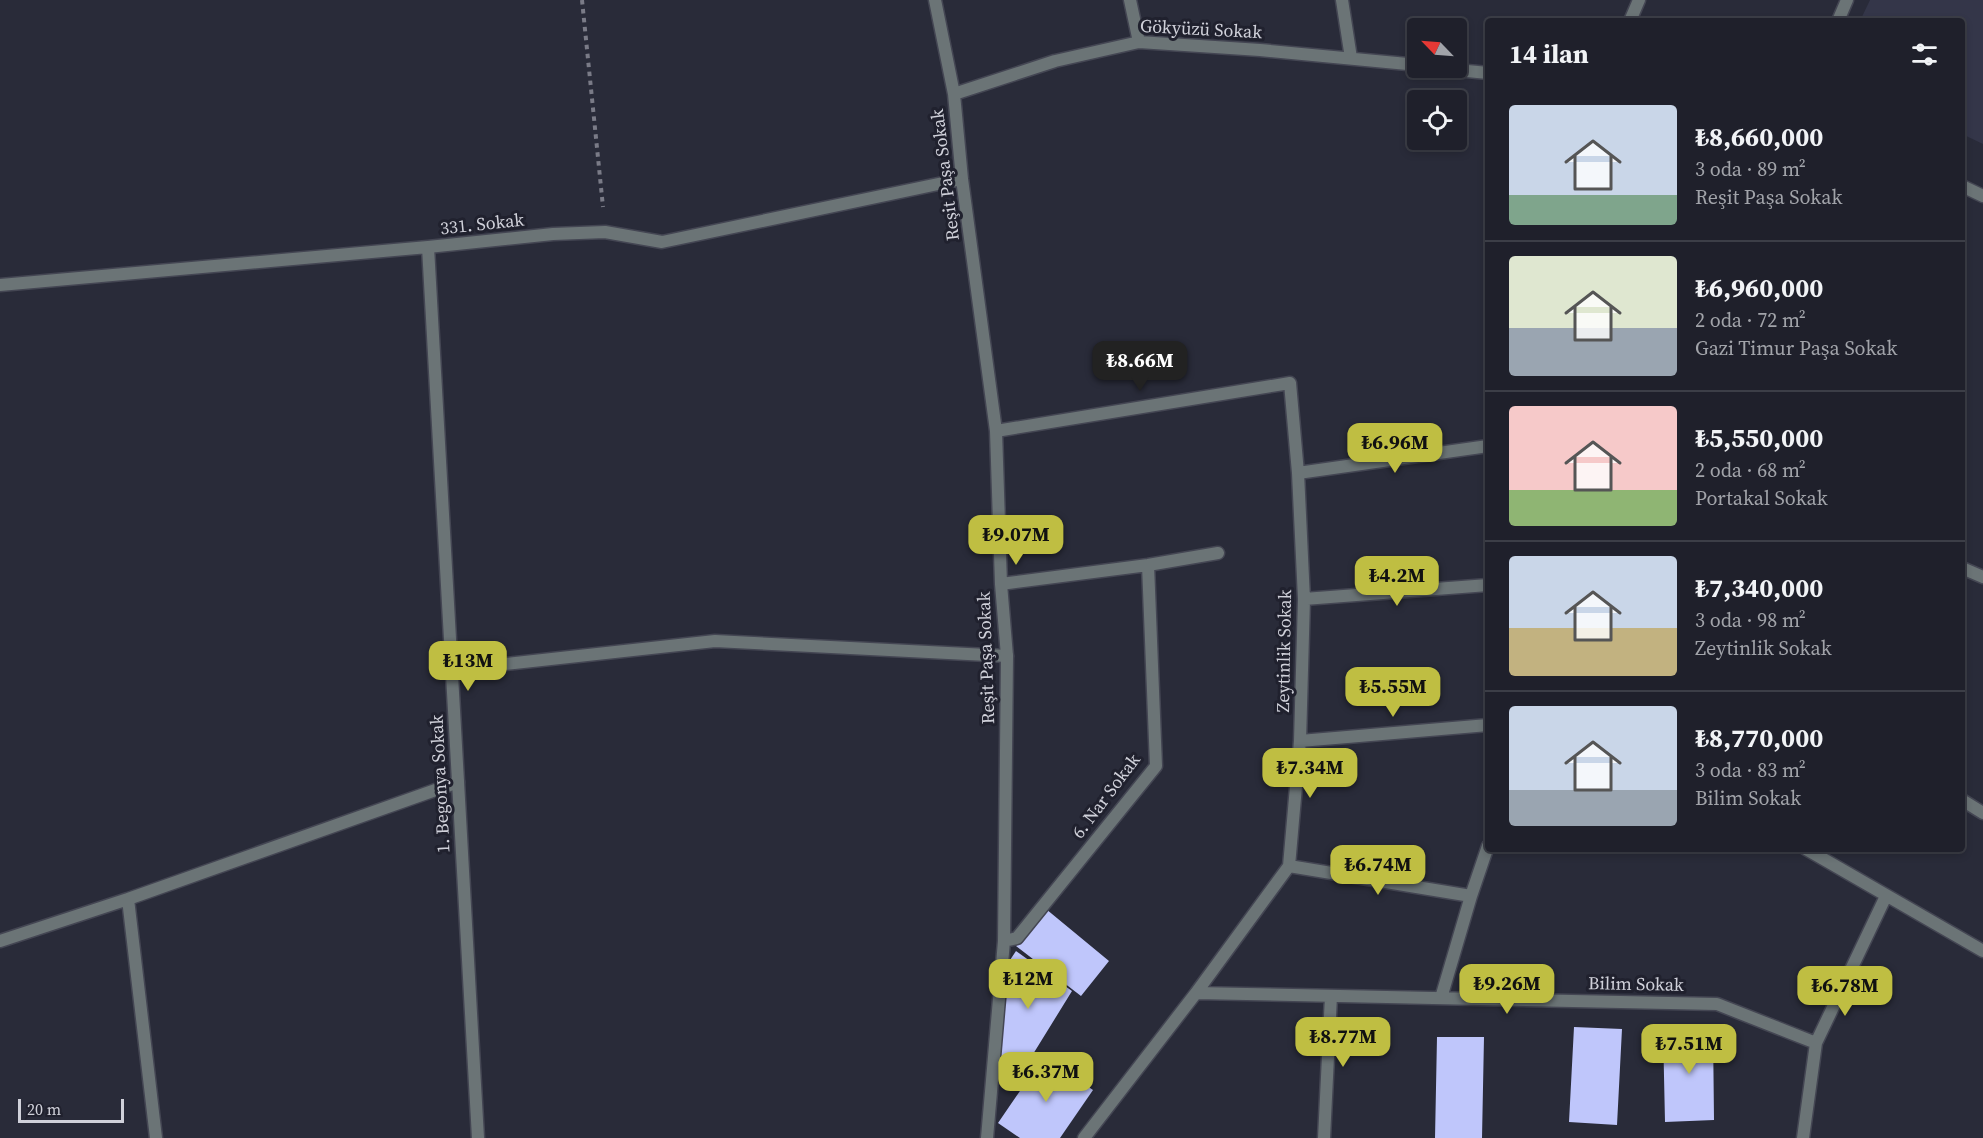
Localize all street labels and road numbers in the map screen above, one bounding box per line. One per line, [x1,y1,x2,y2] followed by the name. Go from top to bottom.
[1139,13,1263,44] street label: Gökyüzü Sokak
[924,108,965,242] street label: Reşit Paşa Sokak
[439,207,525,240] street label: 331. Sokak
[1270,589,1297,713] street label: Zeytinlik Sokak
[971,591,1000,725] street label: Reşit Paşa Sokak
[423,714,456,854] street label: 1. Begonya Sokak
[1065,748,1146,843] street label: 6. Nar Sokak
[1588,970,1684,997] street label: Bilim Sokak

